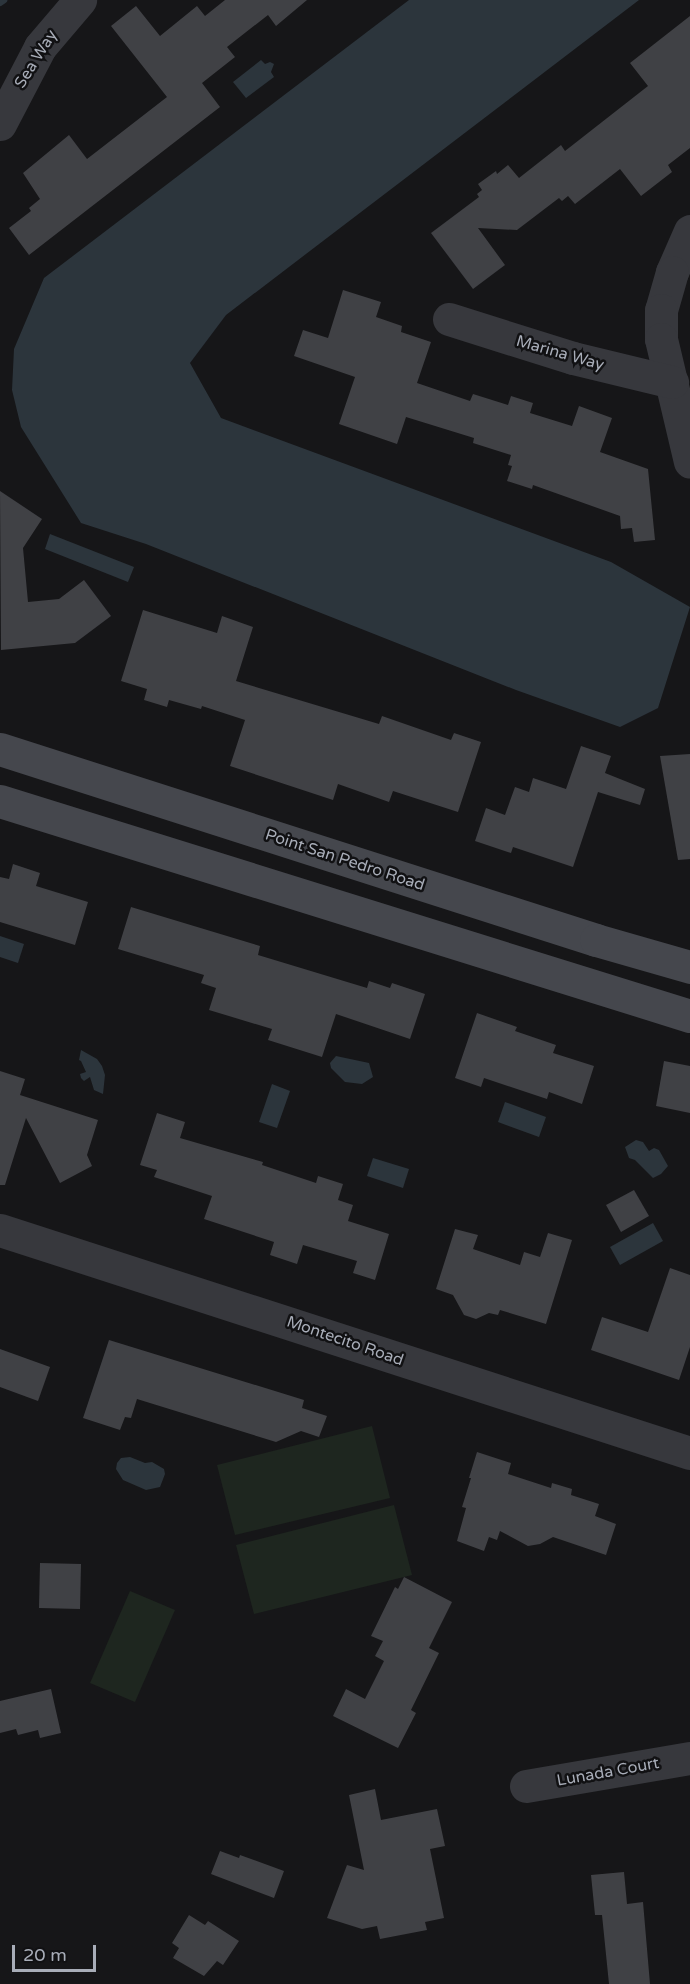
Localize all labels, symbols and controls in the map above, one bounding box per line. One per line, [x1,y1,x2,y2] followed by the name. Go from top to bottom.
[11,26,61,92] street label: Sea Way
[514,331,606,375] street label: Marina Way
[263,825,427,895] street label: Point San Pedro Road
[284,1312,406,1370] street label: Montecito Road
[555,1754,661,1790] street label: Lunada Court
[15,1933,99,1971] scale bar
[23,1944,67,1966] text: 20 m

